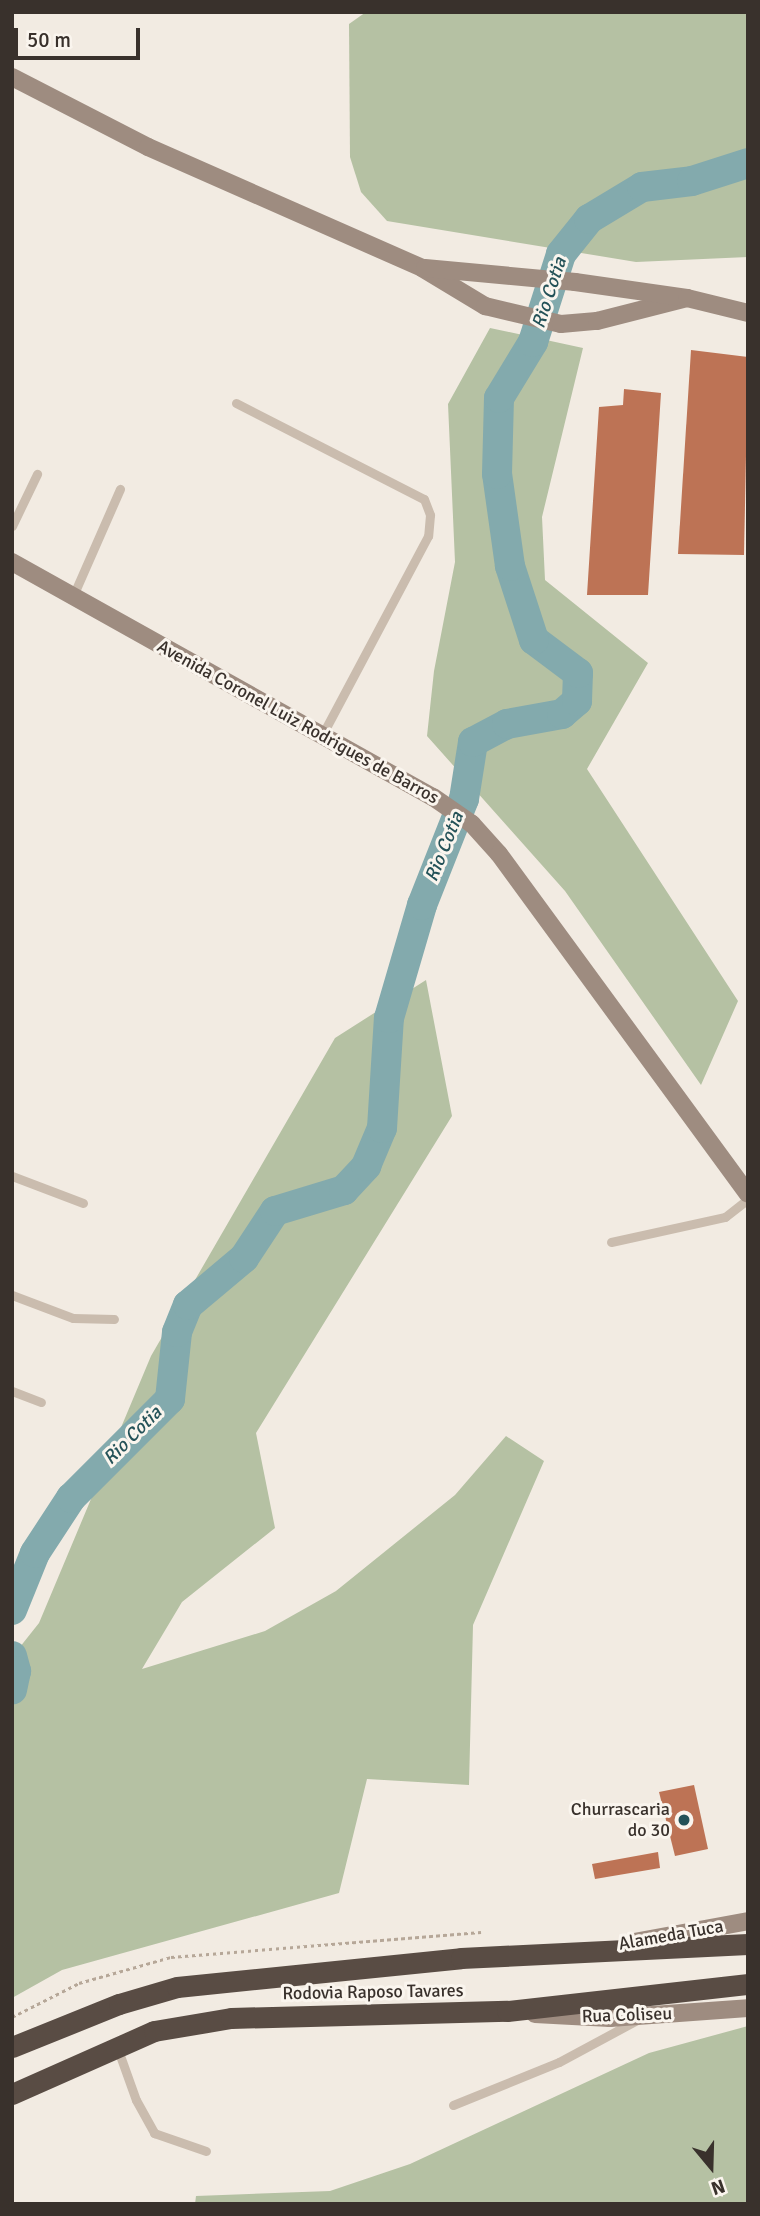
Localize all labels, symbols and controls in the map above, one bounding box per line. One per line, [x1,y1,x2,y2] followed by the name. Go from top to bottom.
[18,14,144,58] scale bar
[27,27,71,53] text: 50 m
[528,255,572,331] water label: Rio Cotia
[153,635,443,809] street label: Avenida Coronel Luiz Rodrigues de Barros
[421,809,469,885] water label: Rio Cotia
[99,1402,167,1470] water label: Rio Cotia
[571,1799,670,1842] place label: Churrascaria do 30
[676,1812,692,1828] marker: Churrascaria do 30
[617,1915,725,1955] street label: Alameda Tuca
[282,1980,464,2004] street label: Rodovia Raposo Tavares
[582,2003,672,2027] street label: Rua Coliseu
[676,2132,746,2202] north arrow
[708,2173,728,2200] text: N

